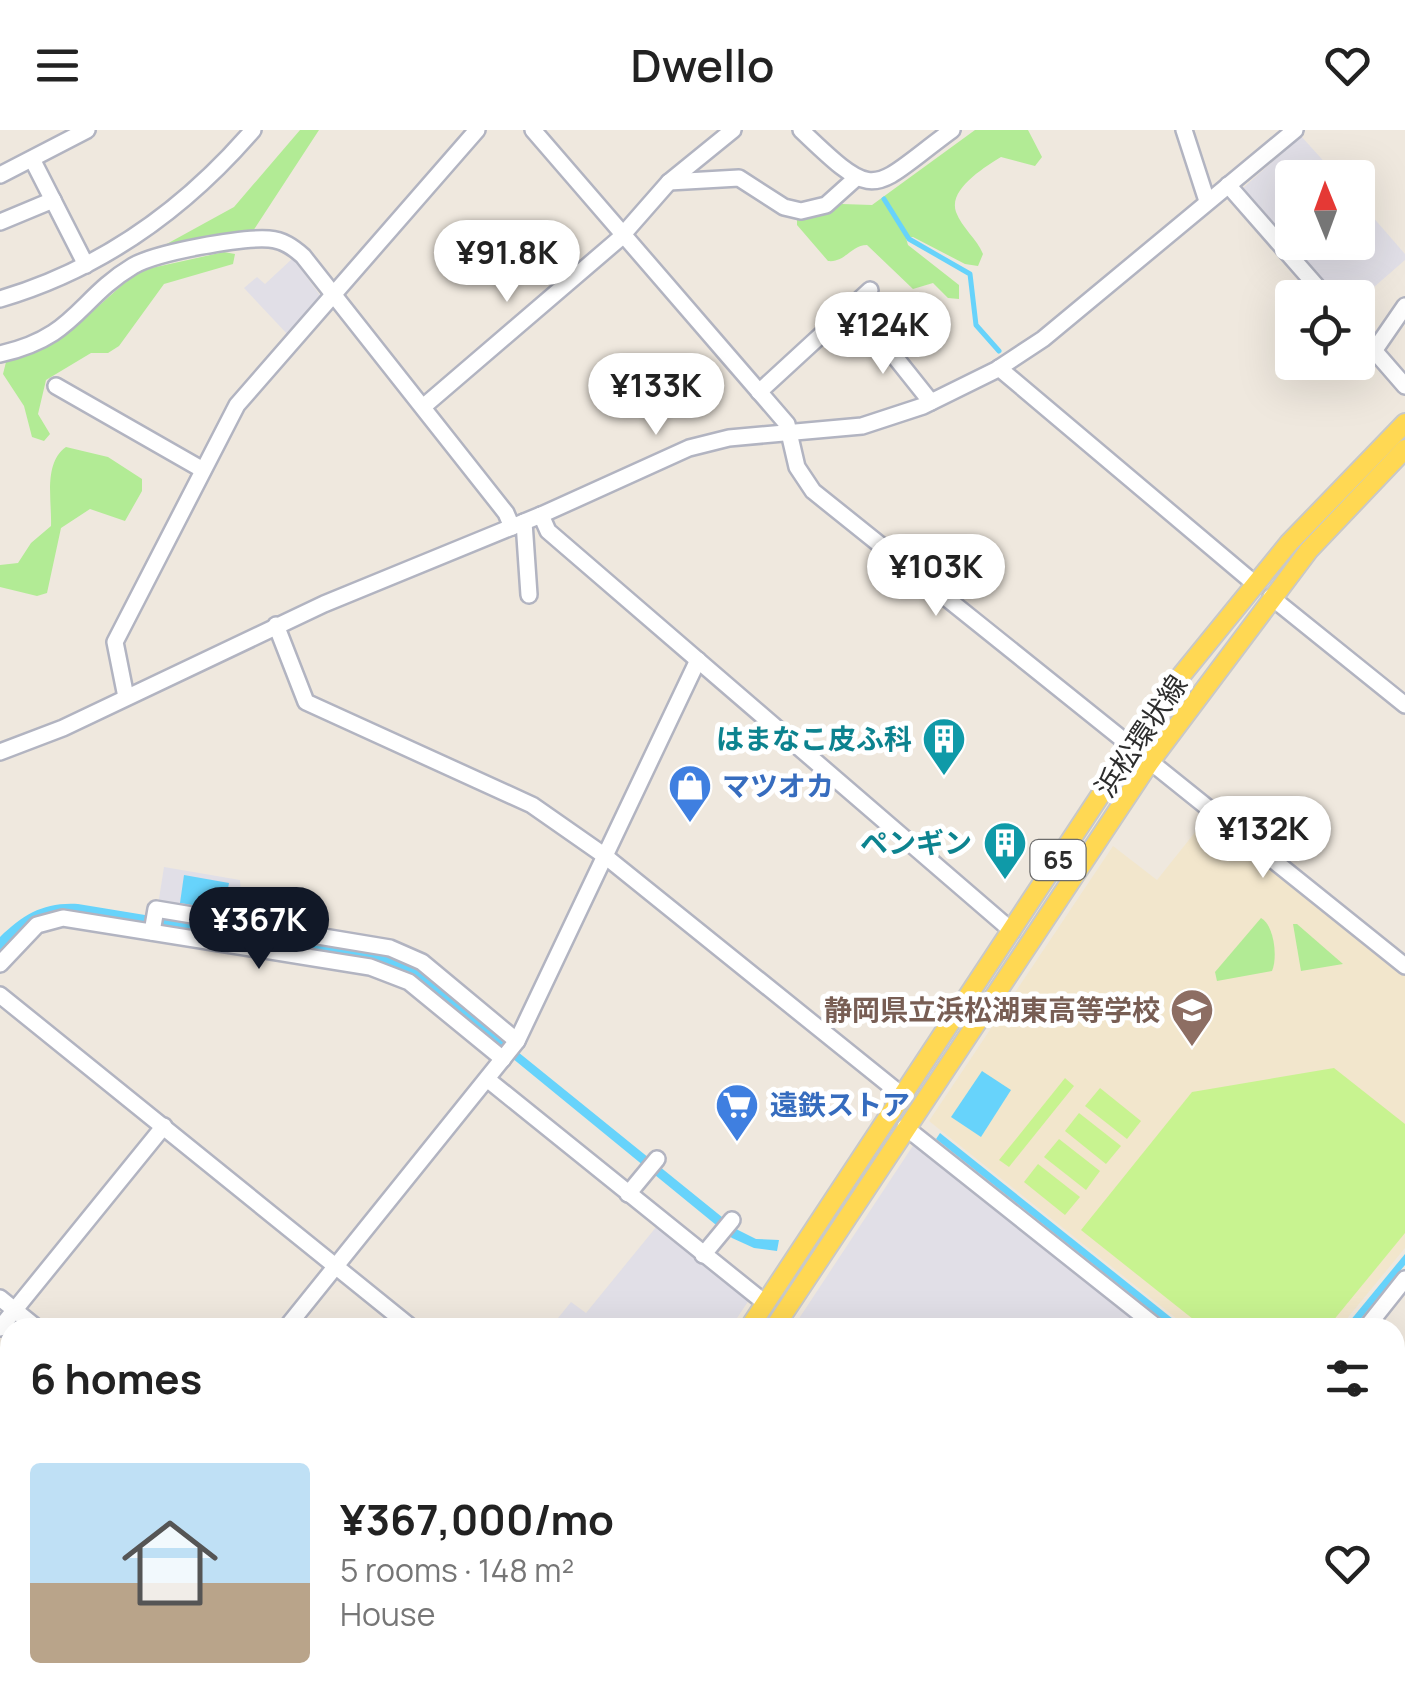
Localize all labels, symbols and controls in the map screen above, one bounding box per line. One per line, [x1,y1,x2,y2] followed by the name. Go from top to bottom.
[631,34,774,96] text: Dwello
[30,38,85,93] icon: menu
[1320,38,1375,93] icon: heart
[1275,160,1375,260] north arrow
[1275,160,1375,380] map controls
[426,220,588,305] pin: ¥91.8K
[456,230,558,274] text: ¥91.8K
[1275,280,1375,380] button: locate
[813,292,953,377] pin: ¥124K
[837,302,929,346] text: ¥124K
[586,353,726,438] pin: ¥133K
[610,363,702,407] text: ¥133K
[866,534,1006,619] pin: ¥103K
[889,544,983,588] text: ¥103K
[1085,667,1195,804] street label: 浜松環状線
[921,716,967,777] building icon: はまなこ皮ふ科
[716,719,912,757] place label: はまなこ皮ふ科
[667,763,713,824] shop icon: マツオカ
[722,766,834,804] place label: マツオカ
[1193,796,1333,881] pin: ¥132K
[1217,806,1309,850] text: ¥132K
[982,820,1028,881] building icon: ペンギン
[860,823,972,861] place label: ペンギン
[1030,840,1086,880] road number: 65
[189,887,329,972] pin: ¥367K
[211,897,307,941] text: ¥367K
[1169,987,1215,1048] school or university icon: 静岡県立浜松湖東高等学校
[824,990,1160,1028] place label: 静岡県立浜松湖東高等学校
[714,1082,760,1143] supermarket icon: 遠鉄ストア
[770,1085,910,1123] place label: 遠鉄ストア
[30,1349,202,1407] text: 6 homes
[1320,1351,1375,1406] icon: filters
[340,1490,614,1548] text: ¥367,000/mo
[110,1503,230,1623] icon: home
[1320,1536,1375,1591] icon: heart
[340,1548,574,1592] text: 5 rooms · 148 m²
[340,1592,435,1636] text: House

